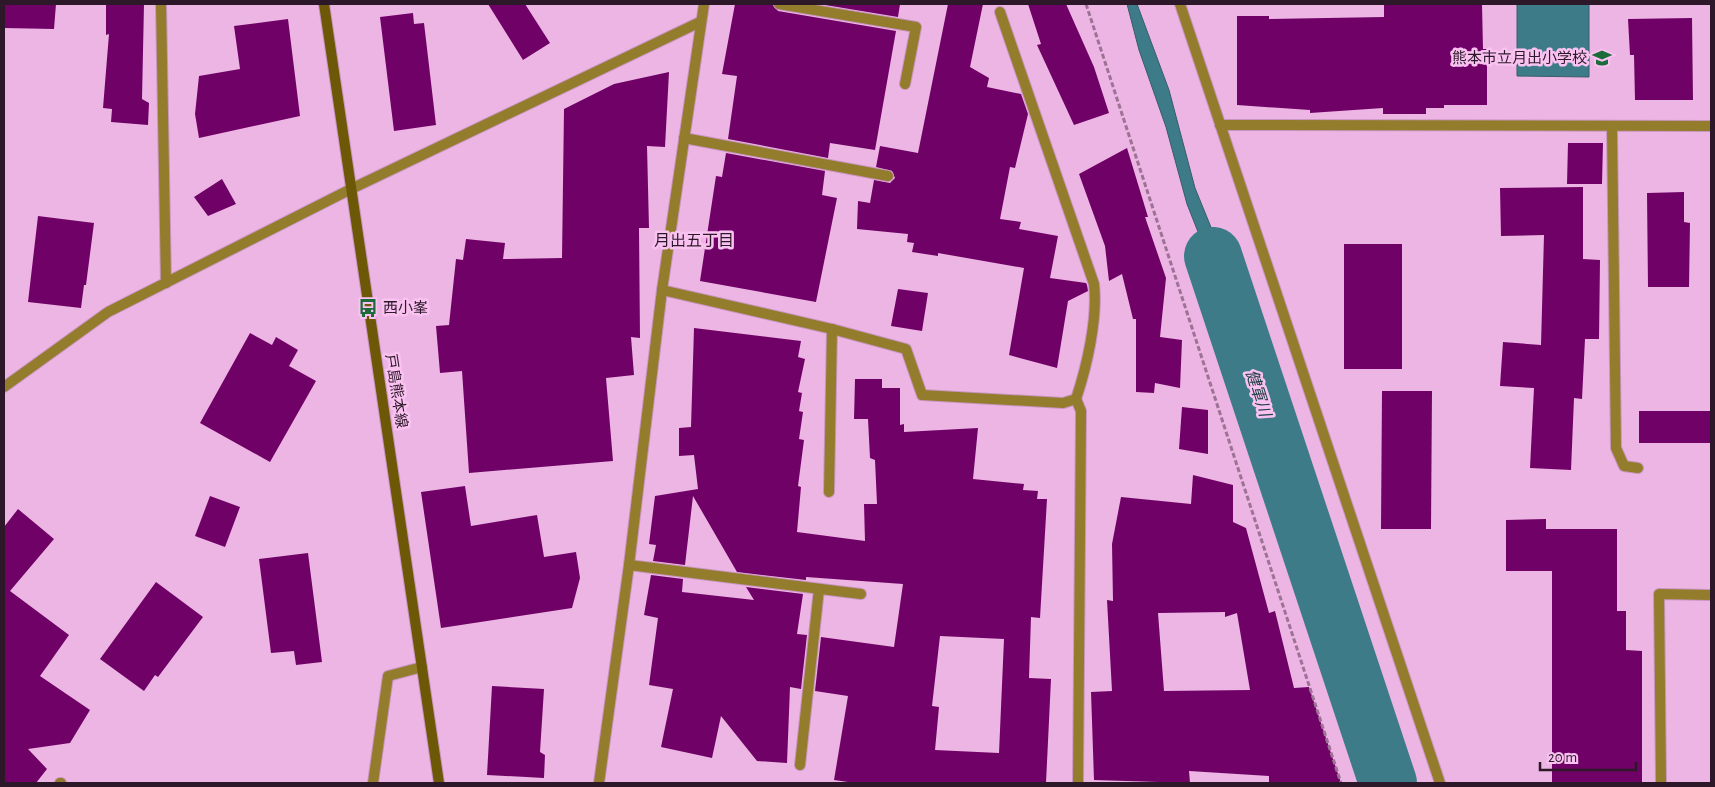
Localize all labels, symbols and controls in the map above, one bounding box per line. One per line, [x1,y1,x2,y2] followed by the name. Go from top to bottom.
[1591,47,1613,69] school or university icon: 熊本市立月出小学校
[1452,50,1587,66] place label: 熊本市立月出小学校
[654,233,734,249] district label: 月出五丁目
[357,297,379,319] bus stop icon: 西小峯
[383,300,428,316] place label: 西小峯
[383,353,410,429] street label: 戸島熊本線
[1243,367,1275,420] water label: 健軍川
[1540,740,1636,772] scale bar
[1548,750,1577,765] text: 20 m

